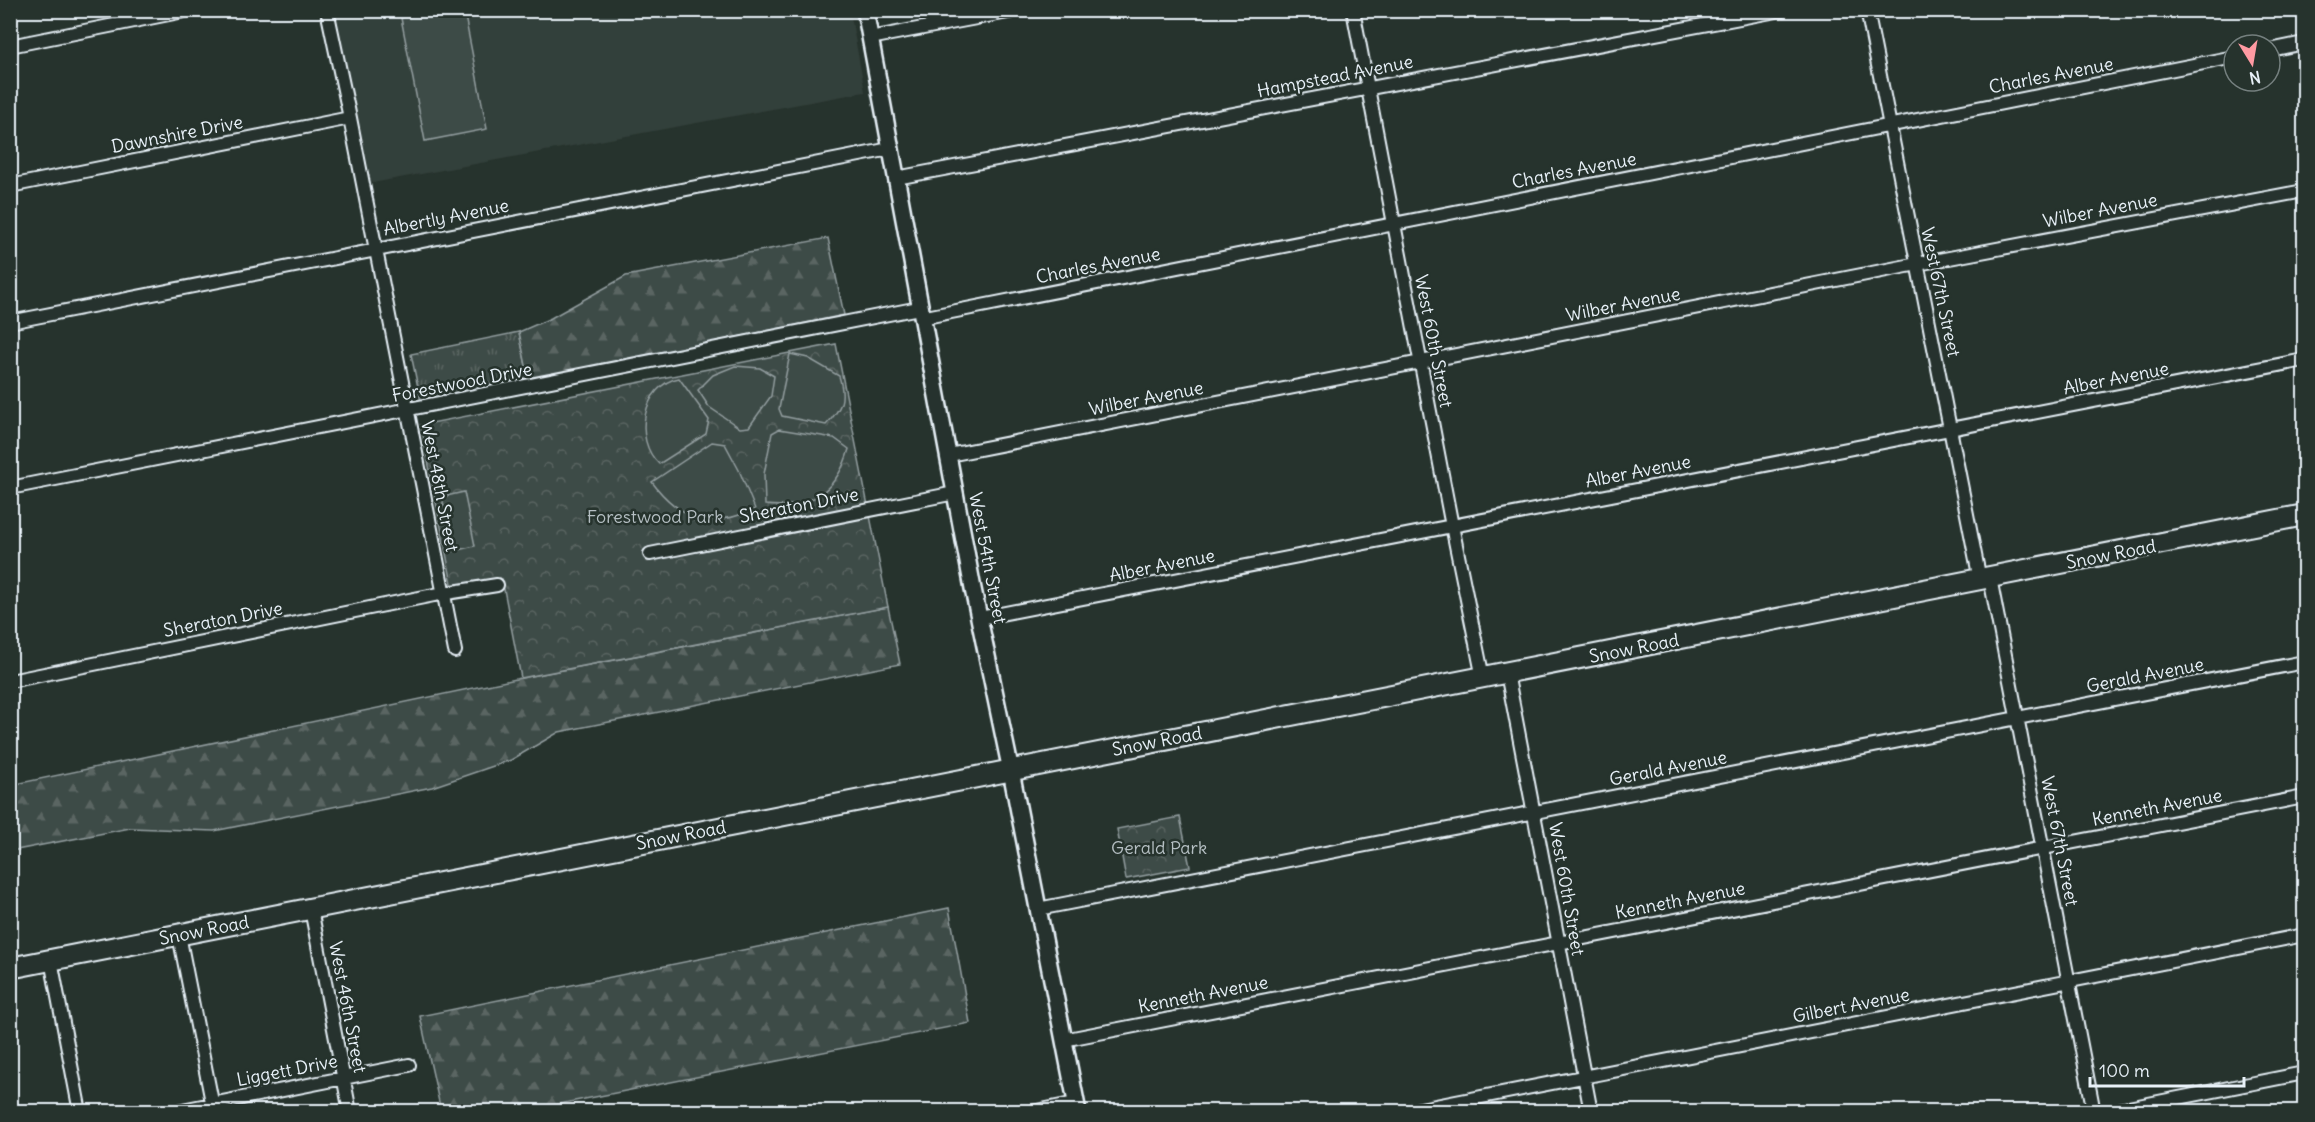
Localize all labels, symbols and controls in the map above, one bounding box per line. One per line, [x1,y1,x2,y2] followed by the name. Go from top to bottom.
[2222,33,2282,93] north arrow
[1255,50,1415,102] street label: Hampstead Avenue
[1987,52,2115,98] street label: Charles Avenue
[2248,67,2262,89] text: N
[109,110,245,158] street label: Dawnshire Drive
[1510,147,1638,193] street label: Charles Avenue
[2041,188,2159,232] street label: Wilber Avenue
[381,194,511,240] street label: Albertly Avenue
[1916,225,1966,359] street label: West 67th Street
[1034,242,1162,288] street label: Charles Avenue
[1410,273,1458,409] street label: West 60th Street
[1564,282,1682,326] street label: Wilber Avenue
[2061,356,2171,400] street label: Alber Avenue
[390,357,534,407] street label: Forestwood Drive
[1087,376,1205,420] street label: Wilber Avenue
[416,418,464,554] street label: West 48th Street
[1583,449,1693,493] street label: Alber Avenue
[737,482,861,528] street label: Sheraton Drive
[964,490,1012,626] street label: West 54th Street
[587,505,723,528] park label: Forestwood Park
[2064,534,2158,574] street label: Snow Road
[1107,543,1217,587] street label: Alber Avenue
[161,596,285,642] street label: Sheraton Drive
[1587,628,1681,668] street label: Snow Road
[2084,652,2206,698] street label: Gerald Avenue
[1110,721,1204,761] street label: Snow Road
[1607,745,1729,791] street label: Gerald Avenue
[2036,774,2084,908] street label: West 67th Street
[2090,783,2224,831] street label: Kenneth Avenue
[634,815,728,855] street label: Snow Road
[1544,821,1590,957] street label: West 60th Street
[1111,836,1207,859] park label: Gerald Park
[1613,876,1747,924] street label: Kenneth Avenue
[157,910,251,950] street label: Snow Road
[324,939,372,1075] street label: West 46th Street
[1136,970,1270,1018] street label: Kenneth Avenue
[1791,982,1911,1028] street label: Gilbert Avenue
[234,1049,340,1091] street label: Liggett Drive
[2090,1050,2244,1088] scale bar
[2099,1059,2150,1082] text: 100 m

